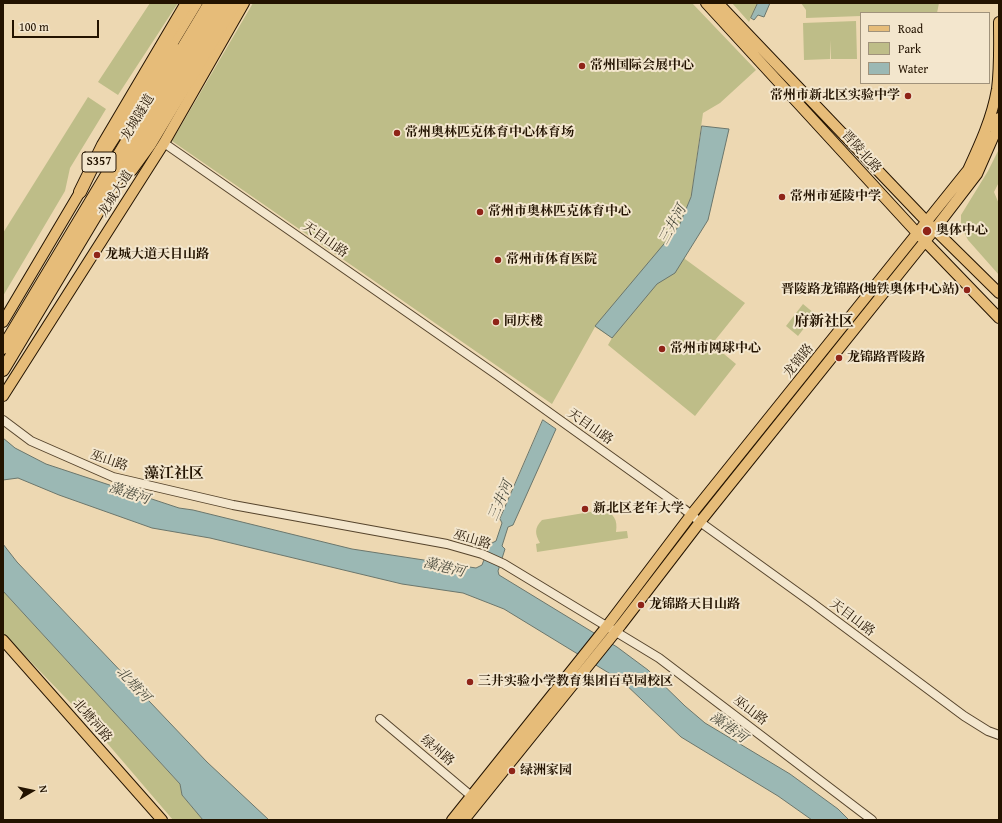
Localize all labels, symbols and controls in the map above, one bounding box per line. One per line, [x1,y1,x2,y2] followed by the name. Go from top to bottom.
[14,12,101,38] scale bar
[860,12,990,84] legend
[19,18,49,35] text: 100 m
[898,20,923,37] text: Road
[898,40,921,57] text: Park
[590,58,694,74] place label: 常州国际会展中心
[898,60,928,77] text: Water
[577,61,587,71] marker: 常州国际会展中心
[770,88,900,104] place label: 常州市新北区实验中学
[903,91,913,101] marker: 常州市新北区实验中学
[118,92,158,144] street label: 龙城隧道
[405,125,574,141] place label: 常州奥林匹克体育中心体育场
[838,127,884,177] street label: 晋陵北路
[392,128,402,138] marker: 常州奥林匹克体育中心体育场
[82,152,116,172] road number: S357
[96,168,136,220] street label: 龙城大道
[790,189,881,205] place label: 常州市延陵中学
[777,192,787,202] marker: 常州市延陵中学
[656,203,690,247] water label: 三井河
[488,204,631,220] place label: 常州市奥林匹克体育中心
[475,207,485,217] marker: 常州市奥林匹克体育中心
[299,219,351,261] street label: 天目山路
[936,223,988,239] place label: 奥体中心
[921,225,933,237] marker: 奥体中心
[105,247,209,263] place label: 龙城大道天目山路
[92,250,102,260] marker: 龙城大道天目山路
[506,252,597,268] place label: 常州市体育医院
[493,255,503,265] marker: 常州市体育医院
[781,282,959,298] place label: 晋陵路龙锦路(地铁奥体中心站)
[962,285,972,295] marker: 晋陵路龙锦路(地铁奥体中心站)
[794,313,854,331] district label: 府新社区
[504,314,543,330] place label: 同庆楼
[491,317,501,327] marker: 同庆楼
[670,341,761,357] place label: 常州市网球中心
[781,341,817,381] street label: 龙锦路
[657,344,667,354] marker: 常州市网球中心
[847,350,925,366] place label: 龙锦路晋陵路
[834,353,844,363] marker: 龙锦路晋陵路
[564,406,616,448] street label: 天目山路
[88,447,130,475] street label: 巫山路
[144,465,204,483] district label: 藻江社区
[485,478,517,524] water label: 三井河
[106,480,152,508] water label: 藻港河
[593,501,684,517] place label: 新北区老年大学
[580,504,590,514] marker: 新北区老年大学
[451,527,493,553] street label: 巫山路
[422,555,466,581] water label: 藻港河
[827,596,877,640] street label: 天目山路
[649,597,740,613] place label: 龙锦路天目山路
[636,600,646,610] marker: 龙锦路天目山路
[113,664,153,706] water label: 北塘河
[478,674,673,690] place label: 三井实验小学教育集团百草园校区
[465,677,475,687] marker: 三井实验小学教育集团百草园校区
[730,693,770,729] street label: 巫山路
[69,696,115,746] street label: 北塘河路
[706,709,750,747] water label: 藻港河
[417,732,457,770] street label: 绿州路
[520,763,572,779] place label: 绿洲家园
[507,766,517,776] marker: 绿洲家园
[12,771,52,811] north arrow
[35,784,52,794] text: N

